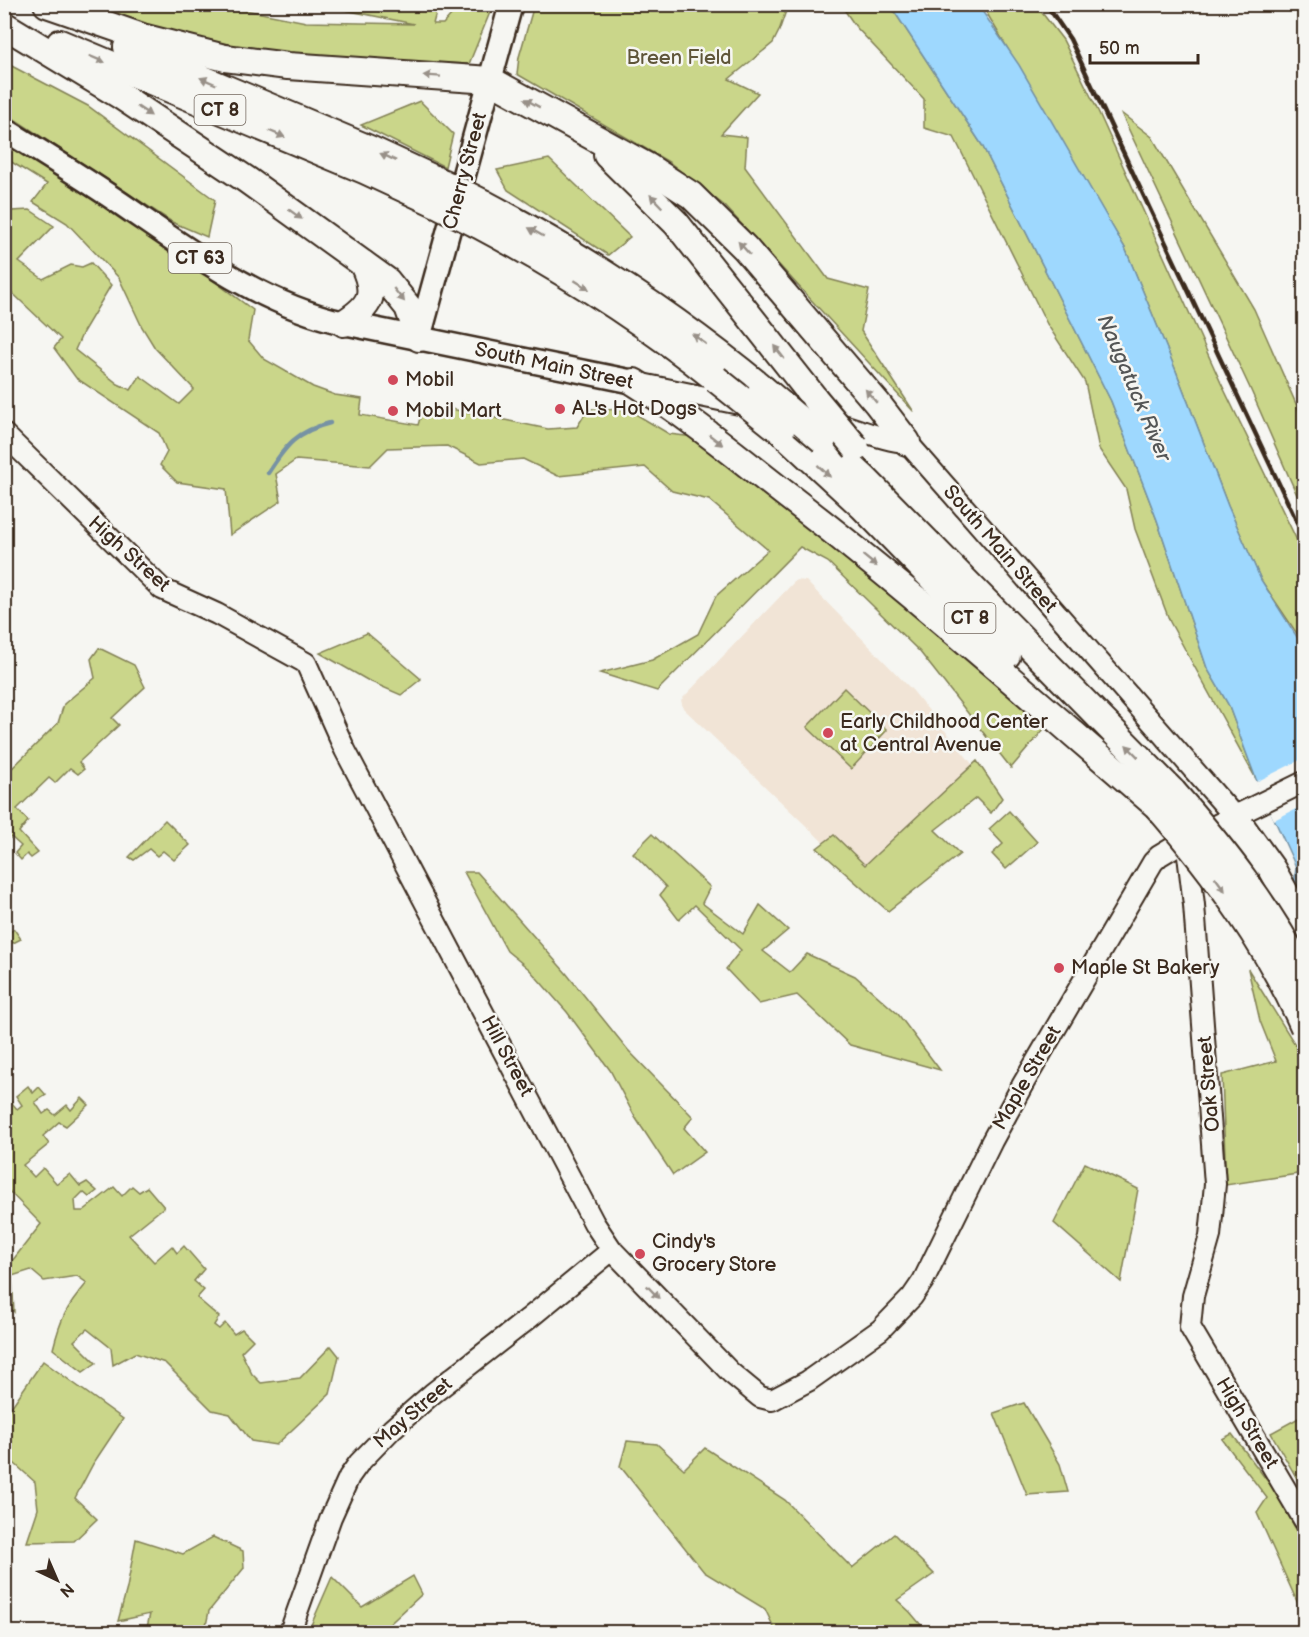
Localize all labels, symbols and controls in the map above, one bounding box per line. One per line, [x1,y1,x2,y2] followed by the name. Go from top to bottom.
[1090,27,1198,65] scale bar
[1099,38,1140,59] text: 50 m
[626,46,732,70] park label: Breen Field
[89,54,107,64] one-way arrow
[422,71,441,81] one-way arrow
[199,76,217,86] one-way arrow
[194,95,246,125] road number: CT 8
[523,98,540,108] one-way arrow
[135,105,151,117] one-way arrow
[438,110,492,232] street label: Cherry Street
[269,129,287,139] one-way arrow
[379,152,397,161] one-way arrow
[649,194,663,209] one-way arrow
[286,208,302,220] one-way arrow
[528,227,545,237] one-way arrow
[738,241,751,256] one-way arrow
[168,243,232,273] road number: CT 63
[574,279,590,290] one-way arrow
[393,287,406,303] one-way arrow
[1092,311,1177,466] water label: Naugatuck River
[692,334,707,346] one-way arrow
[473,337,635,395] street label: South Main Street
[773,345,785,361] one-way arrow
[405,368,454,392] place label: Mobil
[386,373,400,387] marker: Mobil
[865,389,878,404] one-way arrow
[572,397,697,421] place label: AL's Hot Dogs
[405,399,502,423] place label: Mobil Mart
[553,402,567,416] marker: AL's Hot Dogs
[386,404,400,418] marker: Mobil Mart
[709,434,724,446] one-way arrow
[816,464,831,477] one-way arrow
[938,480,1062,618] street label: South Main Street
[83,511,175,597] street label: High Street
[862,554,878,567] one-way arrow
[944,603,996,633] road number: CT 8
[840,710,1048,757] place label: Early Childhood Center at Central Avenue
[821,726,835,740] marker: Early Childhood Center at Central Avenue
[1126,744,1140,758] one-way arrow
[1214,877,1226,892] one-way arrow
[1071,956,1220,980] place label: Maple St Bakery
[1052,961,1066,975] marker: Maple St Bakery
[476,1011,538,1101] street label: Hill Street
[988,1022,1066,1134] street label: Maple Street
[1193,1035,1225,1133] street label: Oak Street
[652,1230,776,1277] place label: Cindy's Grocery Store
[633,1247,647,1261] marker: Cindy's Grocery Store
[646,1284,659,1299] one-way arrow
[369,1372,457,1454] street label: May Street
[1210,1373,1284,1473] street label: High Street
[27,1550,87,1610] north arrow
[55,1579,77,1601] text: N

